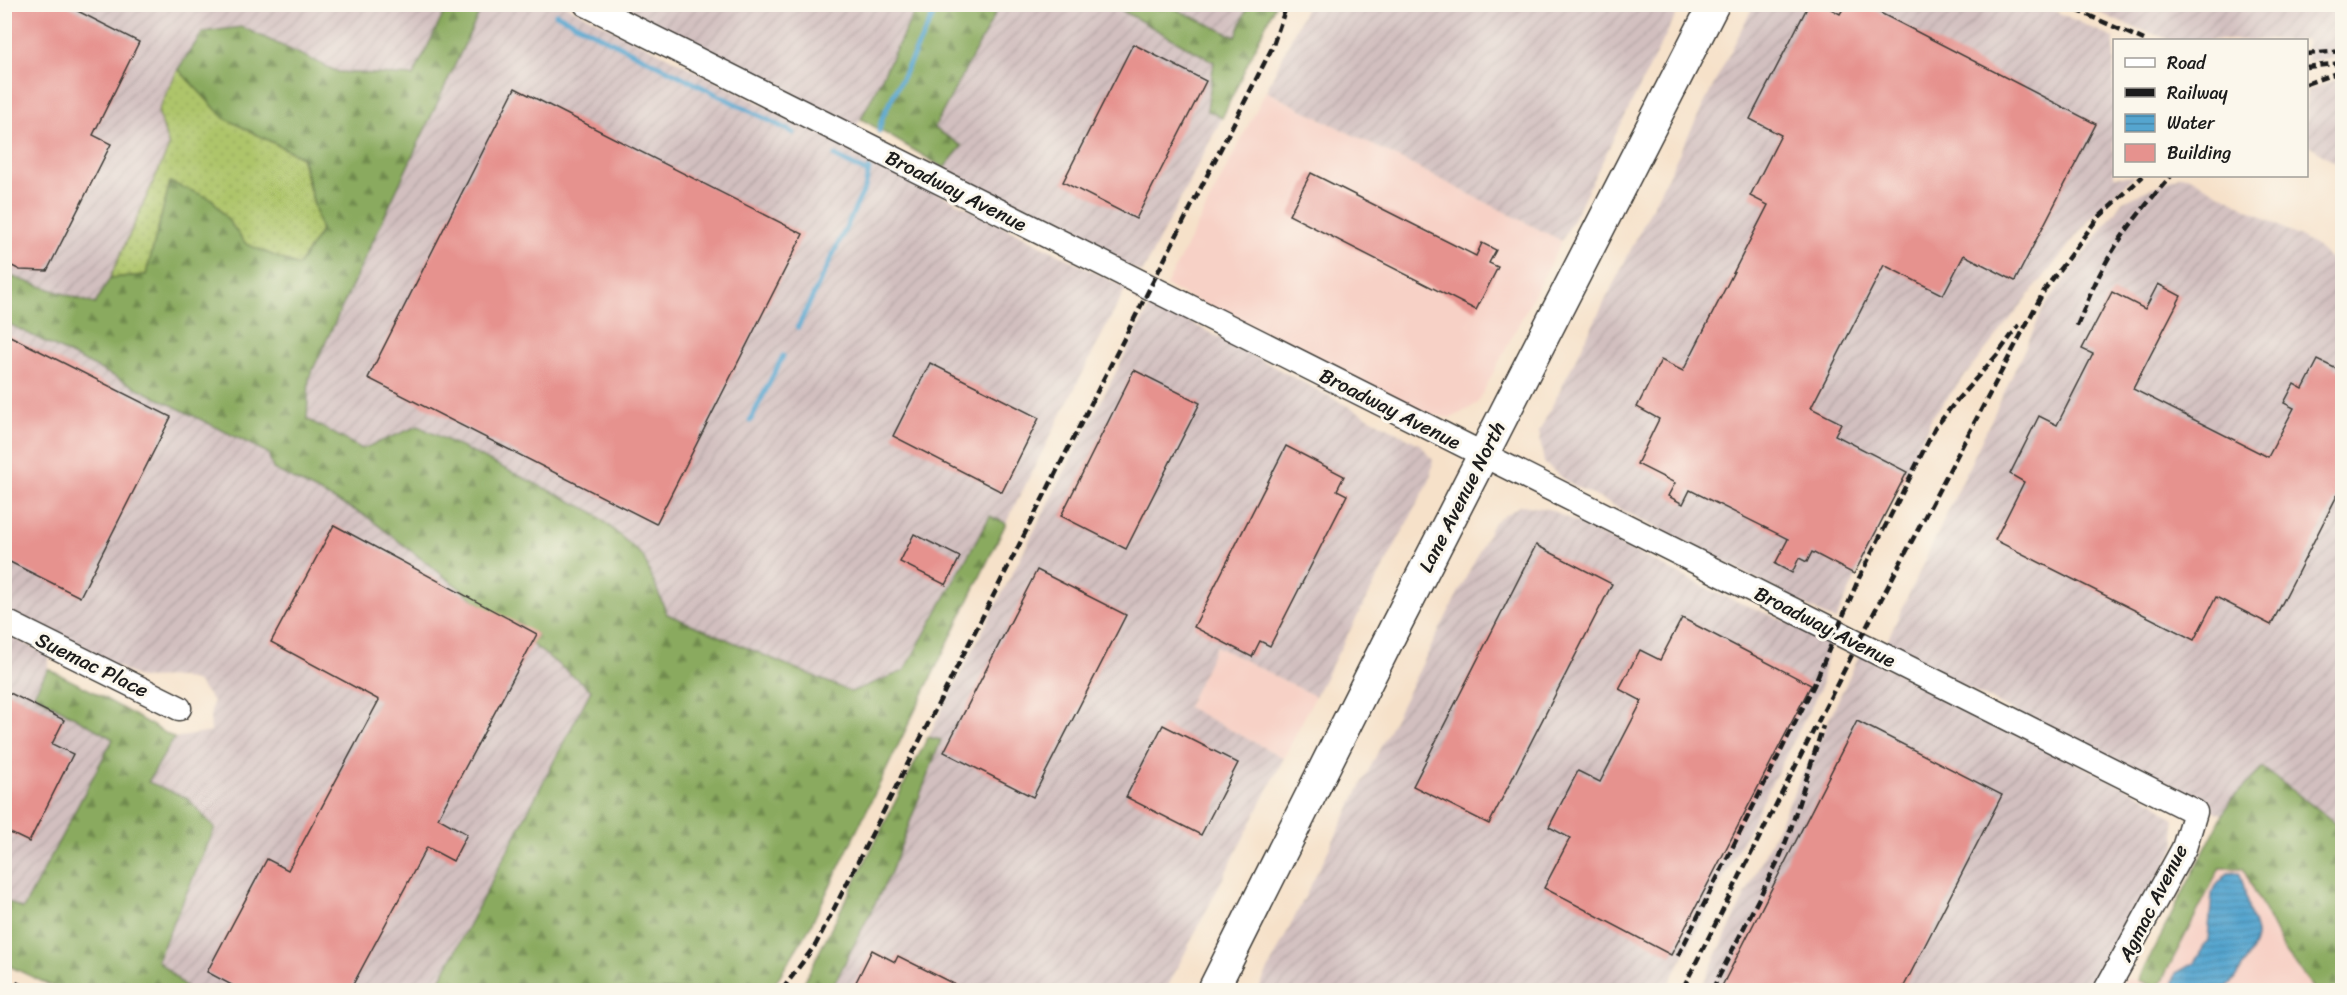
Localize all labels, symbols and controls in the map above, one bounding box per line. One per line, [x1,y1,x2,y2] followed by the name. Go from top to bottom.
[2113,39,2308,177] legend
[2167,47,2207,79] text: Road
[2167,77,2229,109] text: Railway
[2167,107,2216,139] text: Water
[2167,137,2231,169] text: Building
[879,140,1033,242] street label: Broadway Avenue
[1313,358,1467,460] street label: Broadway Avenue
[1409,415,1515,579] street label: Lane Avenue North
[1748,576,1902,678] street label: Broadway Avenue
[29,622,155,708] street label: Suemac Place
[2108,838,2198,969] street label: Agmac Avenue

